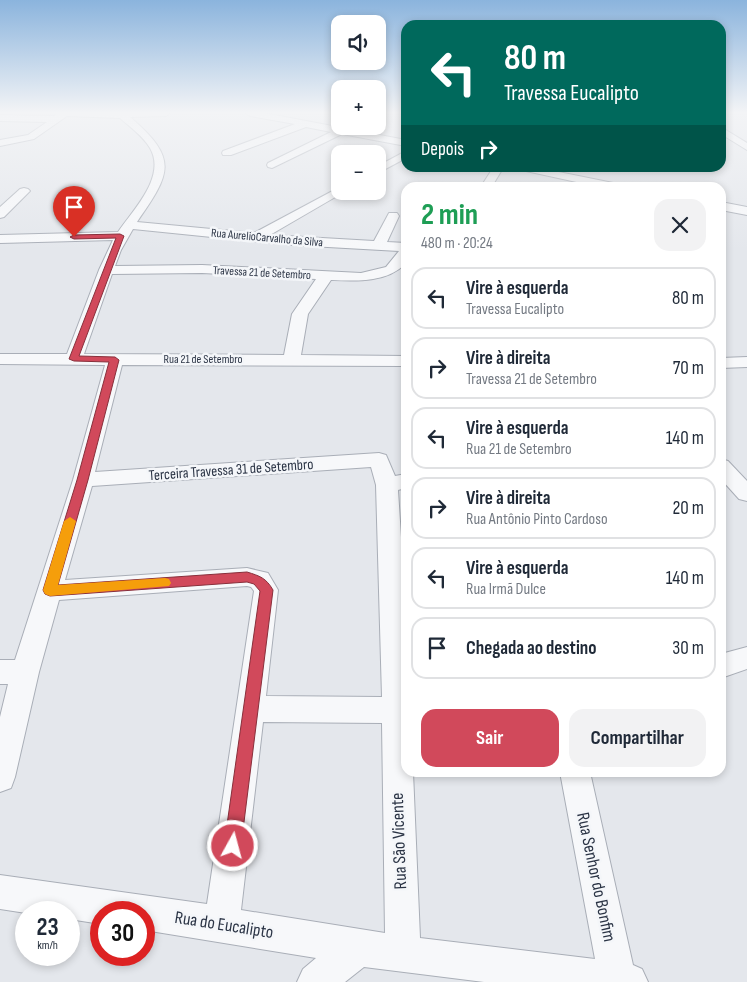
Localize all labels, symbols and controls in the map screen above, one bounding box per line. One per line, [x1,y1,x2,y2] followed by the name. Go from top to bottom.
[331,15,386,200] map controls
[331,15,386,70] button: sound
[504,37,566,80] text: 80 m
[421,40,486,105] icon: left
[331,80,386,135] button: +
[504,80,639,107] text: Travessa Eucalipto
[474,135,502,163] icon: right
[421,138,464,161] text: Depois
[331,145,386,200] button: −
[53,186,95,237] pin
[60,193,88,221] icon: arrive
[421,197,478,233] text: 2 min
[654,199,706,251] button: close
[210,226,324,250] street label: Rua AurelioCarvalho da Silva
[421,234,493,253] text: 480 m · 20:24
[213,263,311,283] street label: Travessa 21 de Setembro
[466,277,568,300] text: Vire à esquerda
[423,284,451,312] icon: left
[672,287,704,310] text: 80 m
[466,300,564,319] text: Travessa Eucalipto
[466,347,550,370] text: Vire à direita
[163,352,243,367] street label: Rua 21 de Setembro
[423,354,451,382] icon: right
[673,357,704,380] text: 70 m
[466,370,597,389] text: Travessa 21 de Setembro
[466,417,568,440] text: Vire à esquerda
[423,424,451,452] icon: left
[666,427,704,450] text: 140 m
[466,440,572,459] text: Rua 21 de Setembro
[148,455,314,485] street label: Terceira Travessa 31 de Setembro
[466,487,550,510] text: Vire à direita
[423,494,451,522] icon: right
[672,497,704,520] text: 20 m
[466,510,608,529] text: Rua Antônio Pinto Cardoso
[466,557,568,580] text: Vire à esquerda
[423,564,451,592] icon: left
[666,567,704,590] text: 140 m
[466,580,546,599] text: Rua Irmã Dulce
[423,634,451,662] icon: arrive
[466,637,596,660] text: Chegada ao destino
[672,637,704,660] text: 30 m
[421,709,559,767] button: Sair
[569,709,706,767] button: Compartilhar
[387,792,411,890] street label: Rua São Vicente
[572,810,620,944] street label: Rua Senhor do Bonfim
[206,819,258,871] position arrow
[90,901,155,966] speed limit sign: 30
[173,907,275,943] street label: Rua do Eucalipto
[36,912,59,943] text: 23
[37,938,58,953] text: km/h

